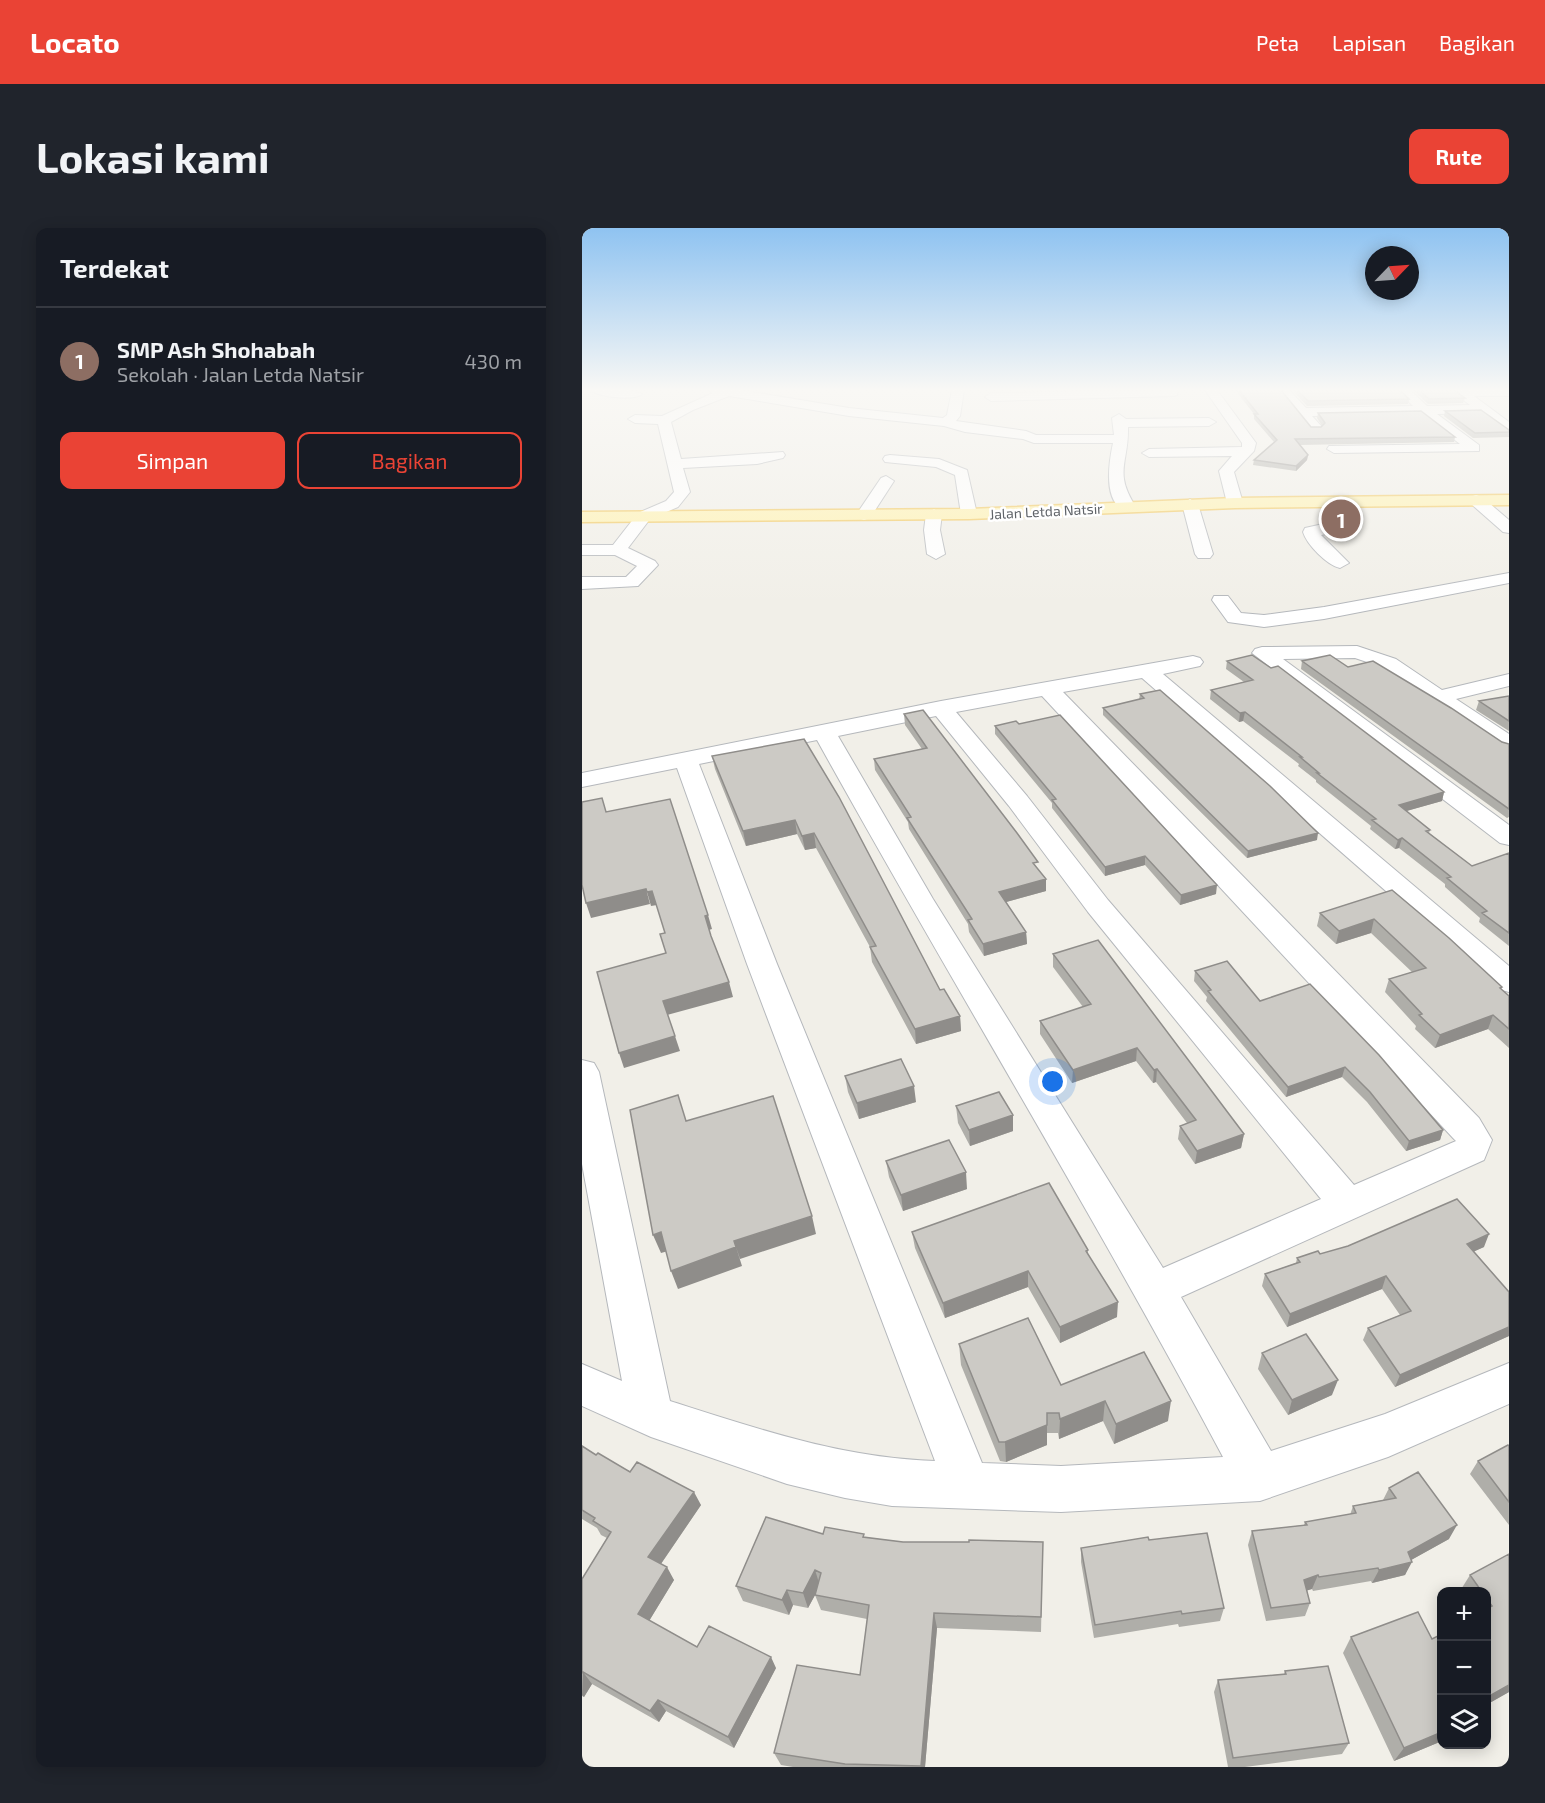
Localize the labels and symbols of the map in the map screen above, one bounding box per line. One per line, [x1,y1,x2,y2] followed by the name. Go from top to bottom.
[1365,246,1419,300] north arrow
[1322,496,1360,542] pin: 1
[989,500,1103,522] street label: Jalan Letda Natsir
[1038,1067,1067,1096] your location

